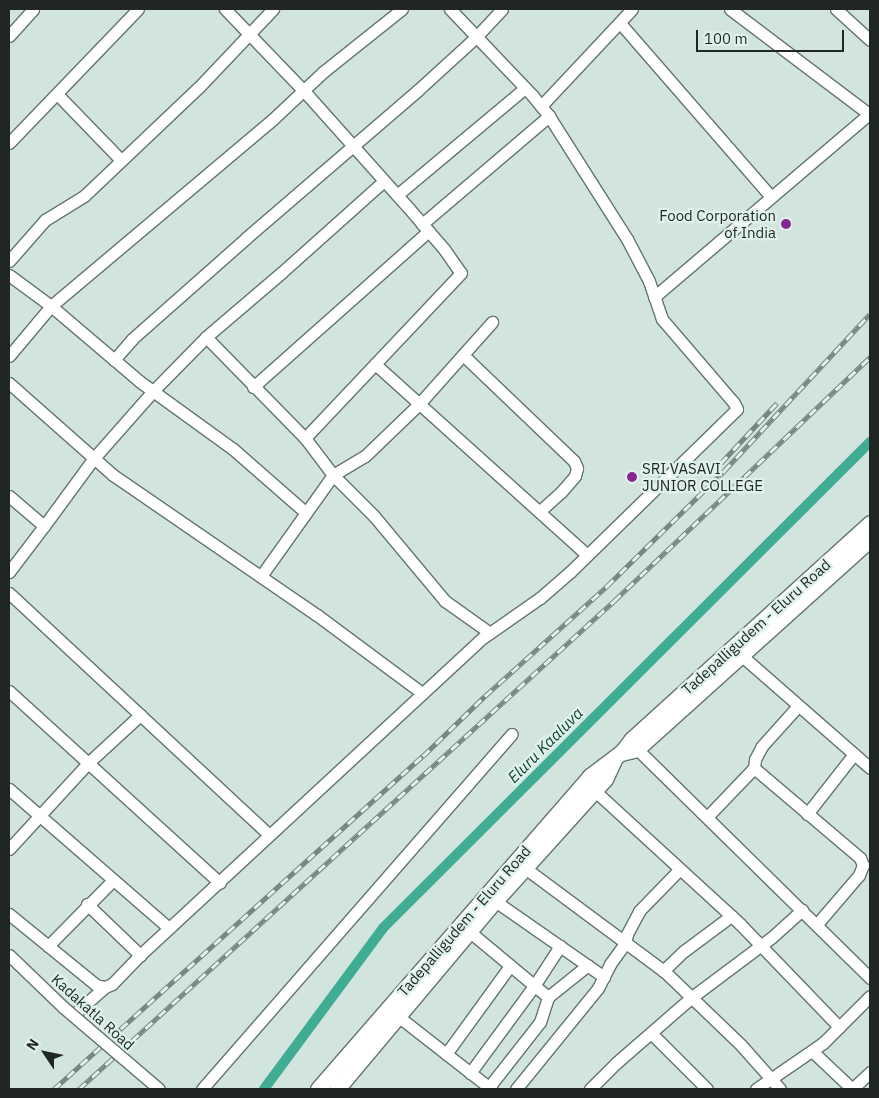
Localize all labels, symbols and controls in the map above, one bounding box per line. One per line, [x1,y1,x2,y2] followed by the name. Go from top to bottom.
[699,20,846,52] scale bar
[704,29,748,48] text: 100 m
[659,206,776,241] place label: Food Corporation of India
[780,218,792,230] marker: Food Corporation of India
[642,459,763,494] place label: SRI VASAVI JUNIOR COLLEGE
[626,471,638,483] marker: SRI VASAVI JUNIOR COLLEGE
[678,555,834,699] street label: Tadepalligudem - Eluru Road
[503,703,587,787] water label: Eluru Kaaluva
[394,842,534,1000] street label: Tadepalligudem - Eluru Road
[48,970,138,1054] street label: Kadakatla Road
[20,1028,70,1078] north arrow
[22,1035,43,1054] text: N

